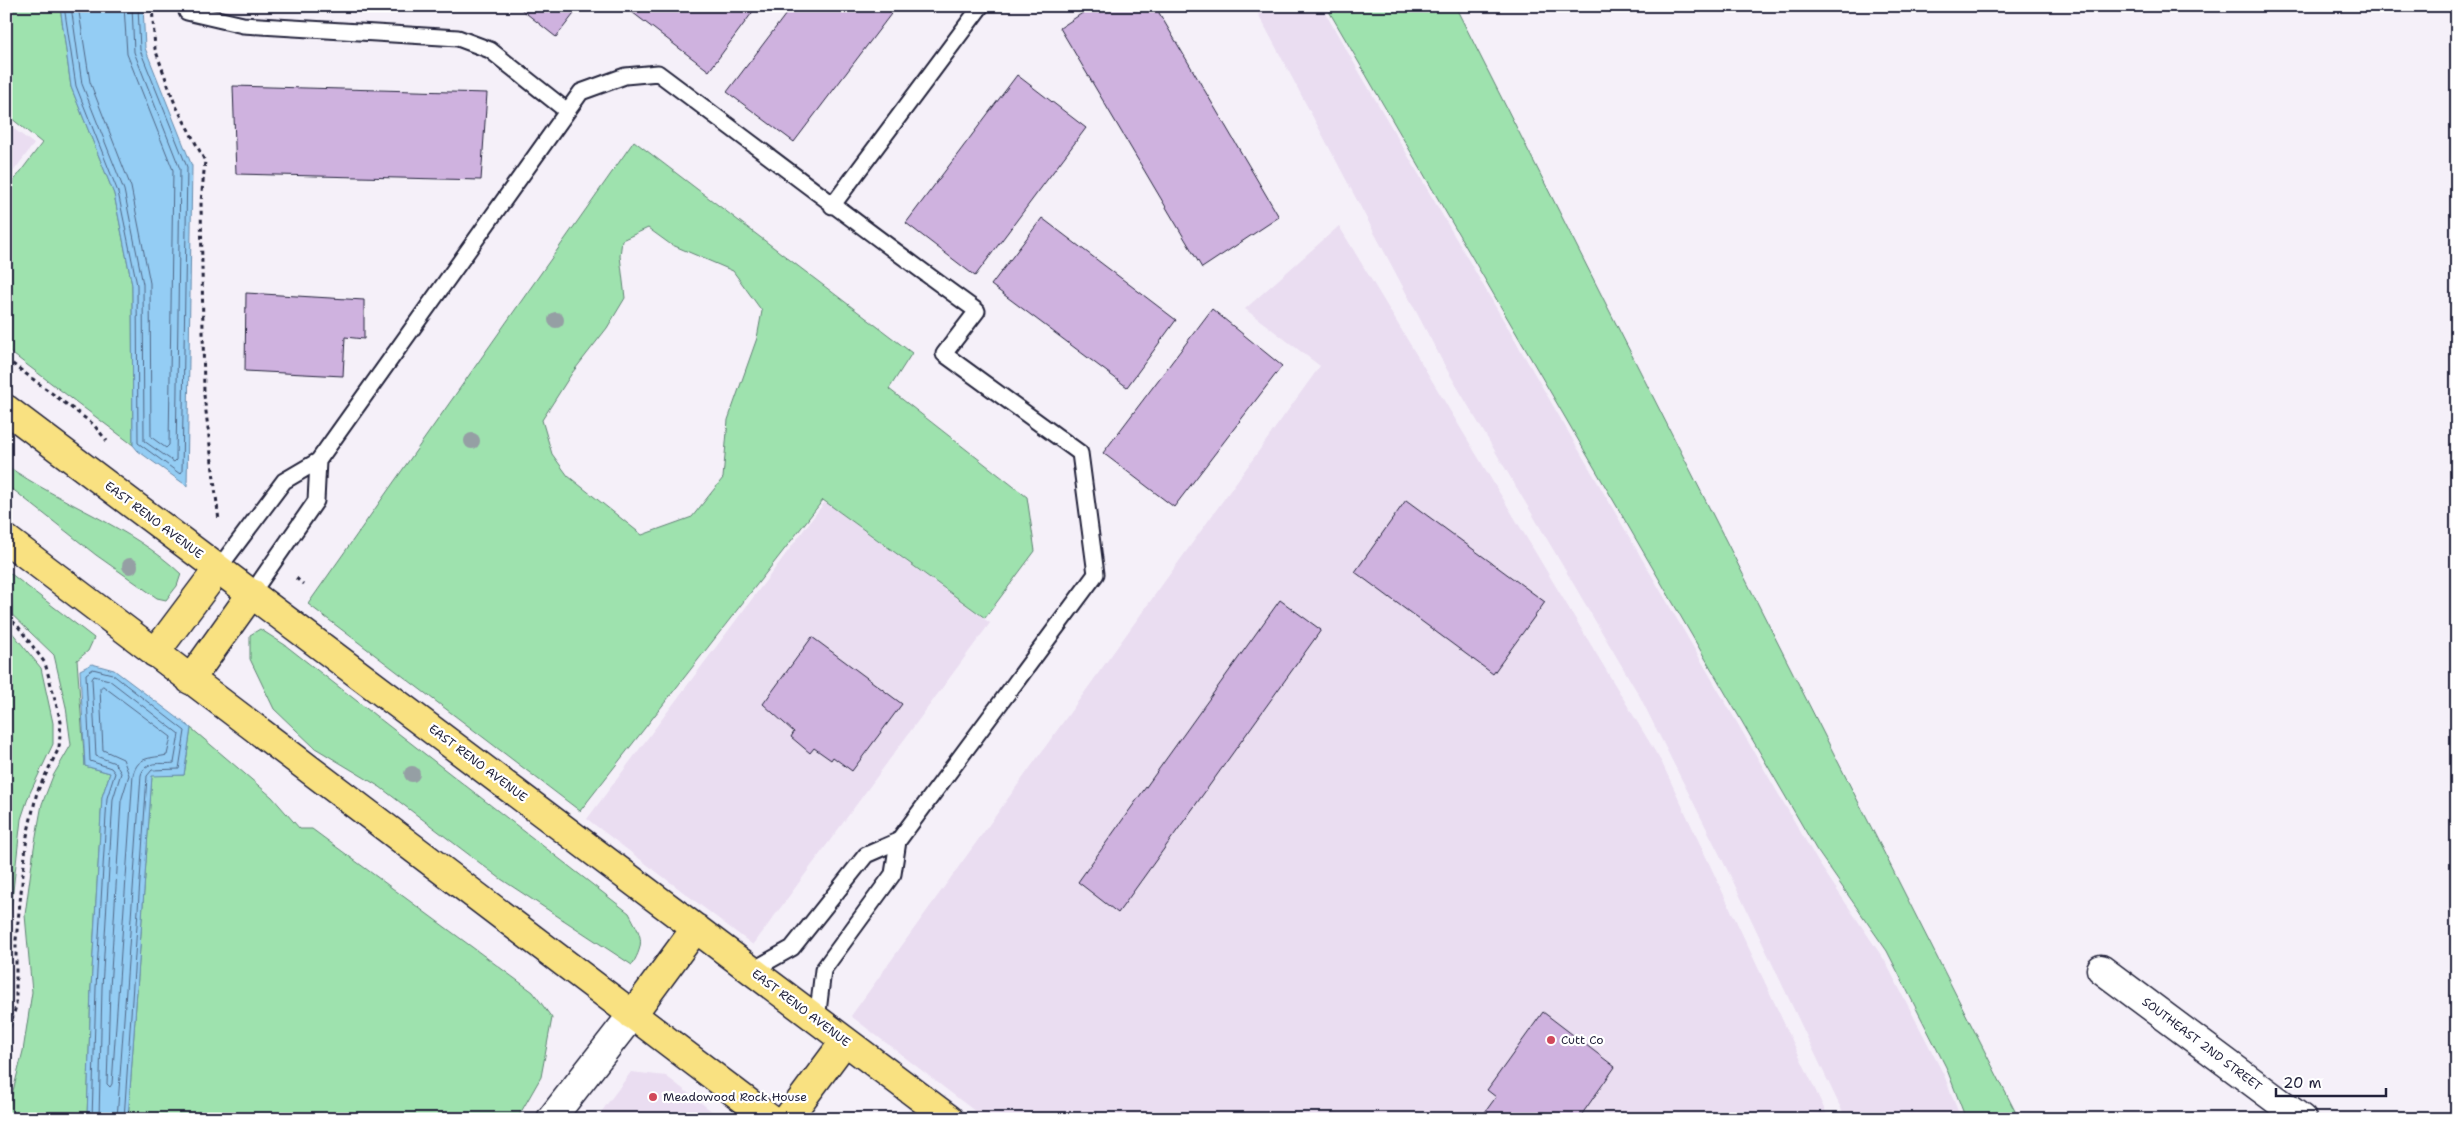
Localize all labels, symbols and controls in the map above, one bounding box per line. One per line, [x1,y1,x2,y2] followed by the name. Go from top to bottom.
[101,478,207,562] street label: EAST RENO AVENUE
[425,721,531,805] street label: EAST RENO AVENUE
[748,966,854,1050] street label: EAST RENO AVENUE
[2139,994,2266,1095] street label: SOUTHEAST 2ND STREET
[1561,1032,1604,1048] place label: Cutt Co
[1545,1034,1557,1046] marker: Cutt Co
[2276,1065,2386,1097] scale bar
[2283,1073,2322,1093] text: 20 m
[663,1089,807,1105] place label: Meadowood Rock House
[647,1091,659,1103] marker: Meadowood Rock House

